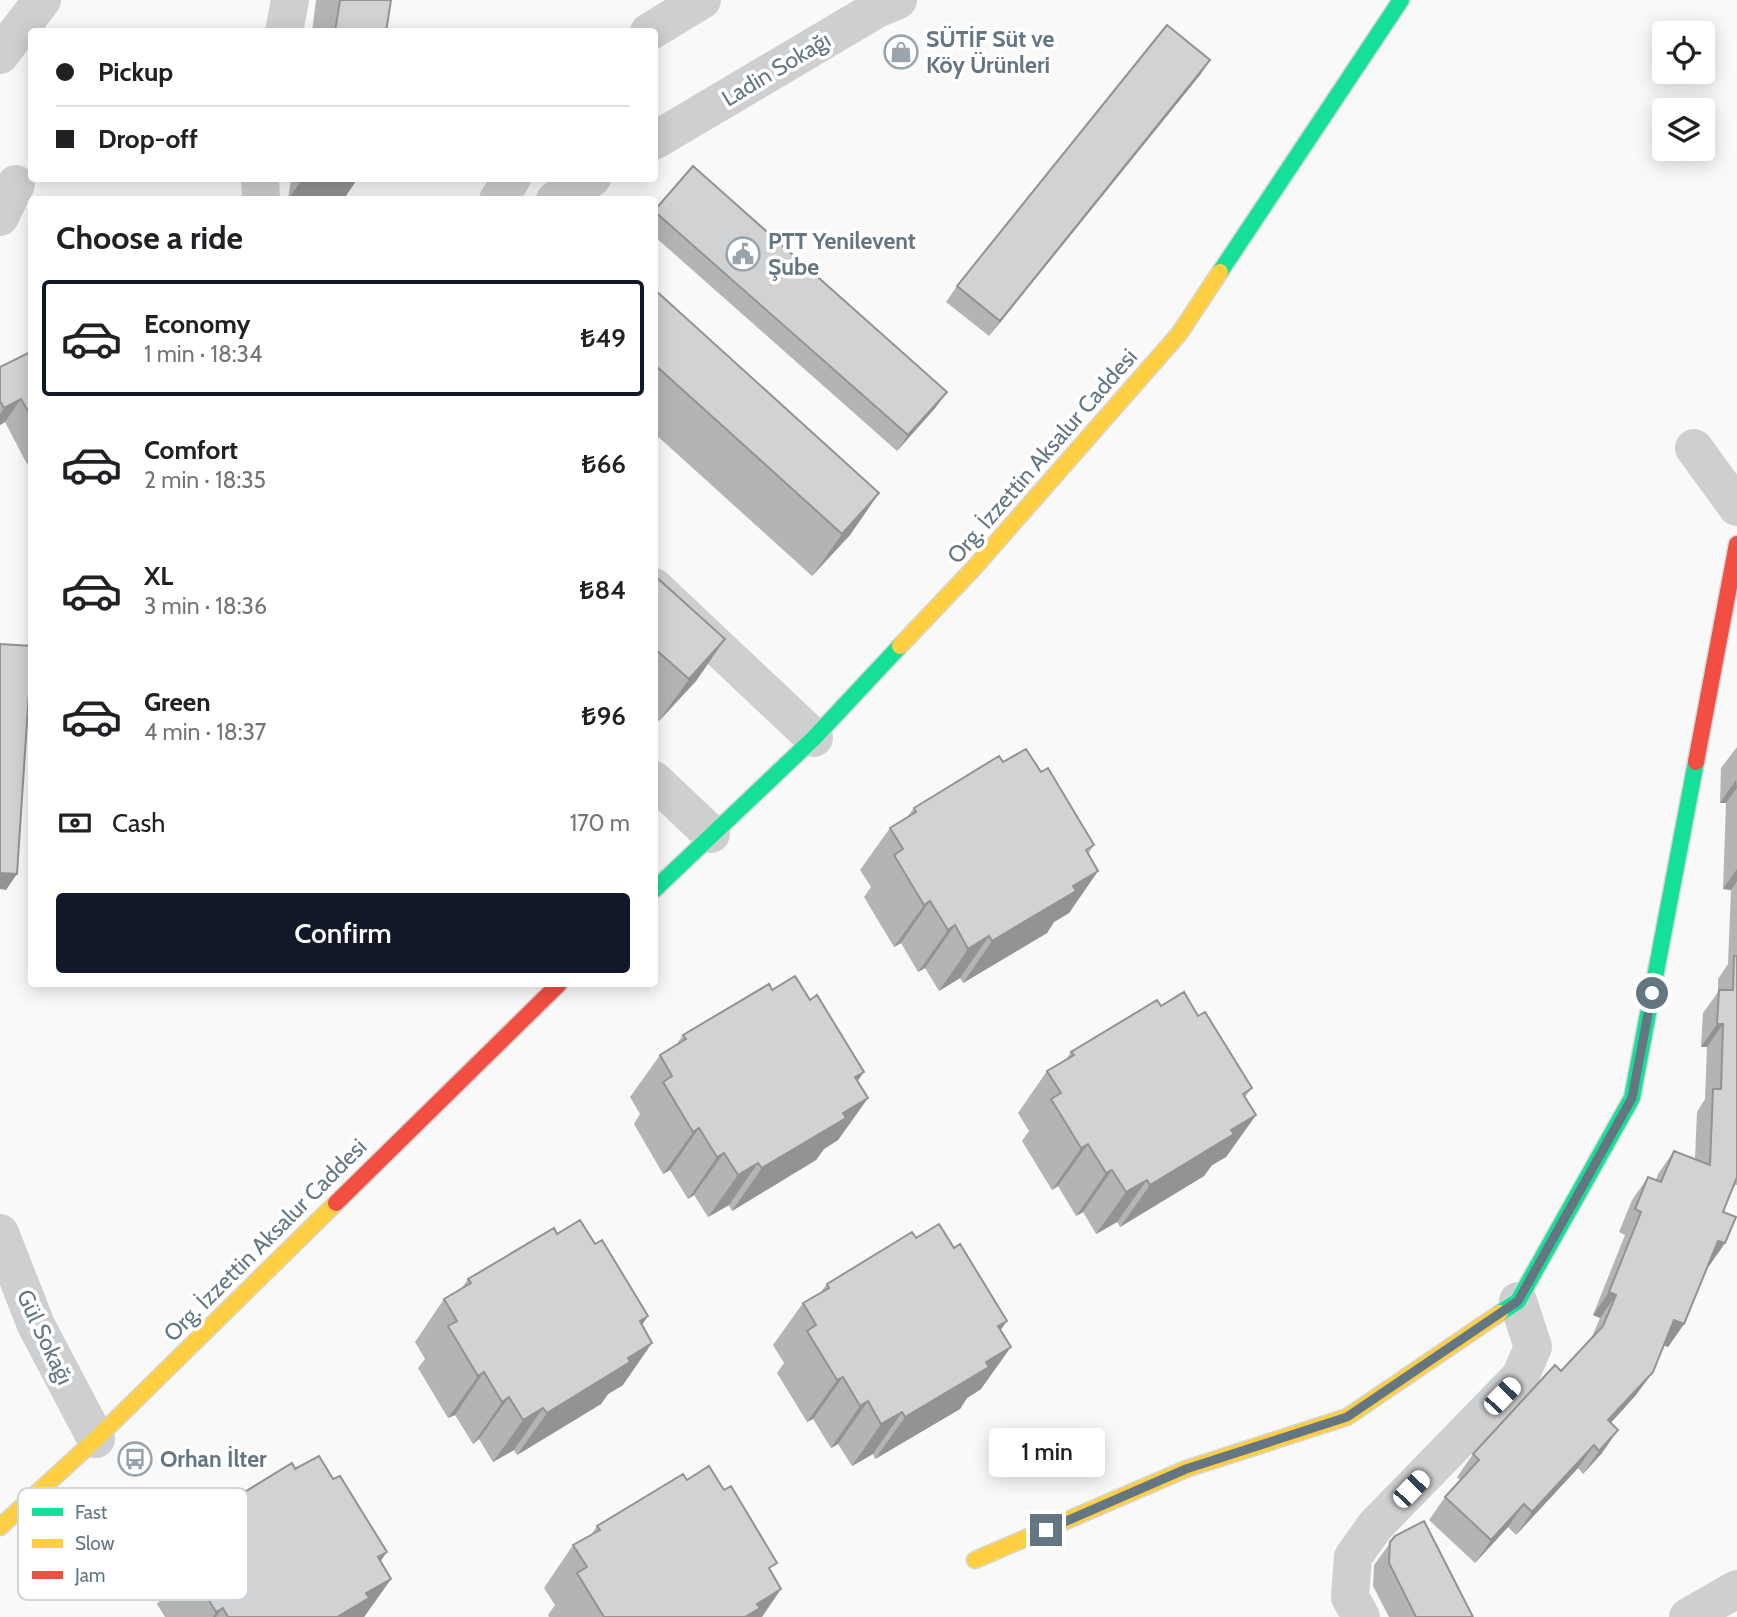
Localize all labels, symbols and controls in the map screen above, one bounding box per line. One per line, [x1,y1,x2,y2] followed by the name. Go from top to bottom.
[1652,21,1715,161] map controls
[1652,21,1715,84] button: locate
[926,25,1055,79] place label: SÜTİF Süt ve Köy Ürünleri
[717,26,835,112] street label: Ladin Sokağı
[882,33,920,71] shop icon: SÜTİF Süt ve Köy Ürünleri
[98,56,173,88] text: Pickup
[1652,98,1715,161] button: layers
[98,123,198,155] text: Drop-off
[56,218,243,257] text: Choose a ride
[768,227,916,281] place label: PTT Yenilevent Şube
[724,235,762,273] public building icon: PTT Yenilevent Şube
[60,307,123,370] icon: car
[144,308,250,340] text: Economy
[580,322,626,354] text: ₺49
[144,340,262,368] text: 1 min · 18:34
[941,343,1143,569] street label: Org. İzzettin Aksalur Caddesi
[60,433,123,496] icon: car
[144,434,238,466] text: Comfort
[582,448,626,480] text: ₺66
[144,466,266,494] text: 2 min · 18:35
[60,559,123,622] icon: car
[144,560,173,592] text: XL
[579,574,626,606] text: ₺84
[144,592,267,620] text: 3 min · 18:36
[60,685,123,748] icon: car
[144,686,211,718] text: Green
[582,700,626,732] text: ₺96
[144,718,266,746] text: 4 min · 18:37
[56,804,94,842] icon: cash
[112,807,165,839] text: Cash
[570,809,630,837] text: 170 m
[56,893,630,973] button: Confirm
[1636,977,1668,1009] route start
[158,1133,372,1347] street label: Org. İzzettin Aksalur Caddesi
[11,1285,79,1389] street label: Gül Sokağı
[1480,1374,1525,1418] car
[988,1428,1104,1478] callout: 1 min
[1021,1438,1073,1466] text: 1 min
[116,1440,154,1478] bus stop icon: Orhan İlter
[160,1445,267,1473] place label: Orhan İlter
[1389,1467,1434,1511] car
[18,1488,248,1600] legend
[75,1501,108,1524] text: Fast
[1030,1514,1062,1546] route end
[75,1532,115,1555] text: Slow
[74,1564,105,1587] text: Jam

